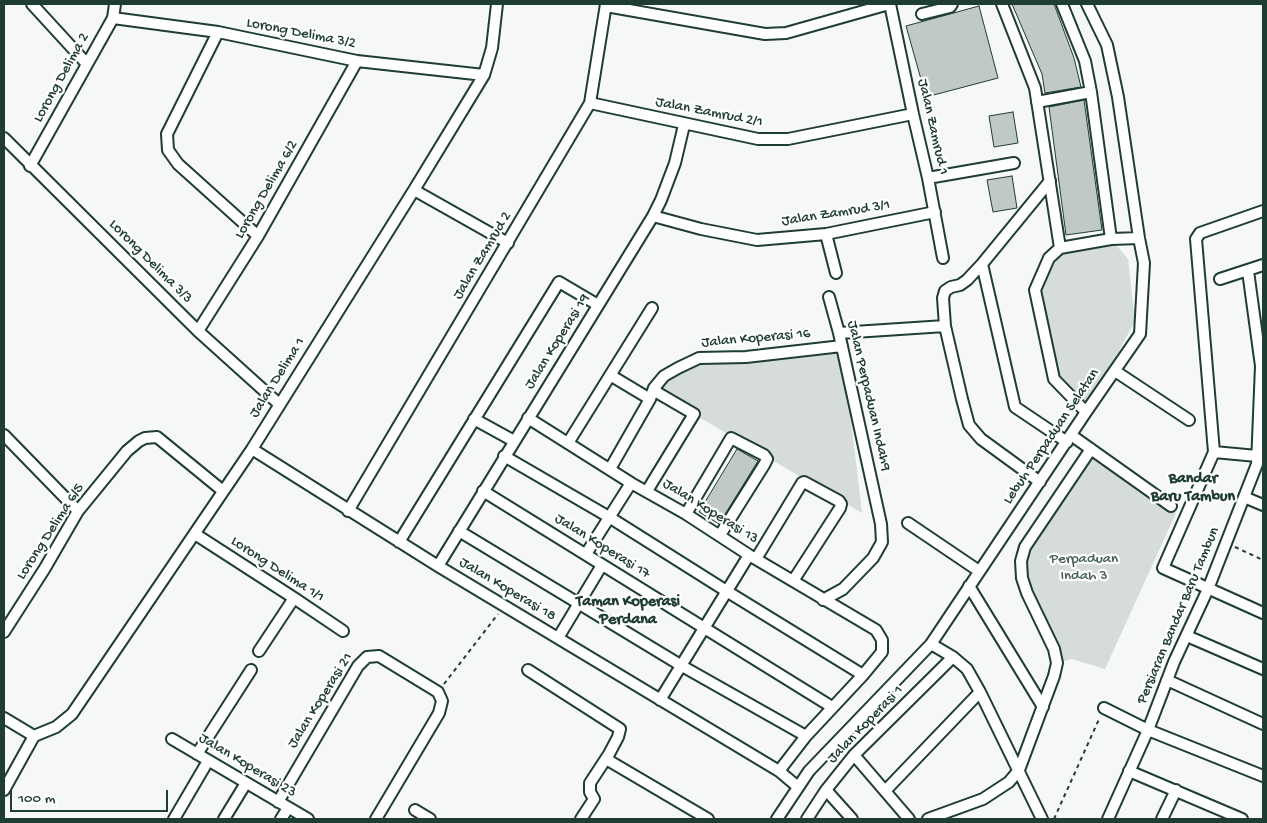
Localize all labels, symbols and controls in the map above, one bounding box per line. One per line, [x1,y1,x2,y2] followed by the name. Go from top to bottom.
[245,15,357,53] street label: Lorong Delima 3/2
[30,30,94,126] street label: Lorong Delima 2
[912,77,952,177] street label: Jalan Zamrud 1
[654,94,764,132] street label: Jalan Zamrud 2/1
[232,138,302,242] street label: Lorong Delima 6/2
[781,197,891,231] street label: Jalan Zamrud 3/1
[450,209,516,303] street label: Jalan Zamrud 2
[104,216,196,308] street label: Lorong Delima 3/3
[521,291,595,393] street label: Jalan Koperasi 19
[842,319,894,473] street label: Jalan Perpaduan Indah9
[701,325,811,353] street label: Jalan Koperasi 16
[246,335,310,421] street label: Jalan Delima 1
[1000,366,1104,508] street label: Lebuh Perpaduan Selatan
[1151,470,1235,508] district label: Bandar Baru Tambun
[659,475,761,549] street label: Jalan Koperasi 13
[13,480,89,584] street label: Lorong Delima 6/5
[551,510,653,584] street label: Jalan Koperasi 17
[1133,525,1225,707] street label: Persiaran Bandar Baru Tambun
[227,533,327,607] street label: Lorong Delima 1/1
[1050,551,1118,586] park label: Perpaduan Indah 3
[455,554,559,626] street label: Jalan Koperasi 18
[576,593,680,631] district label: Taman Koperasi Perdana
[284,650,358,752] street label: Jalan Koperasi 21
[824,682,908,768] street label: Jalan Koperasi 1
[195,730,299,802] street label: Jalan Koperasi 23
[12,780,170,812] scale bar
[18,790,55,808] text: 100 m

